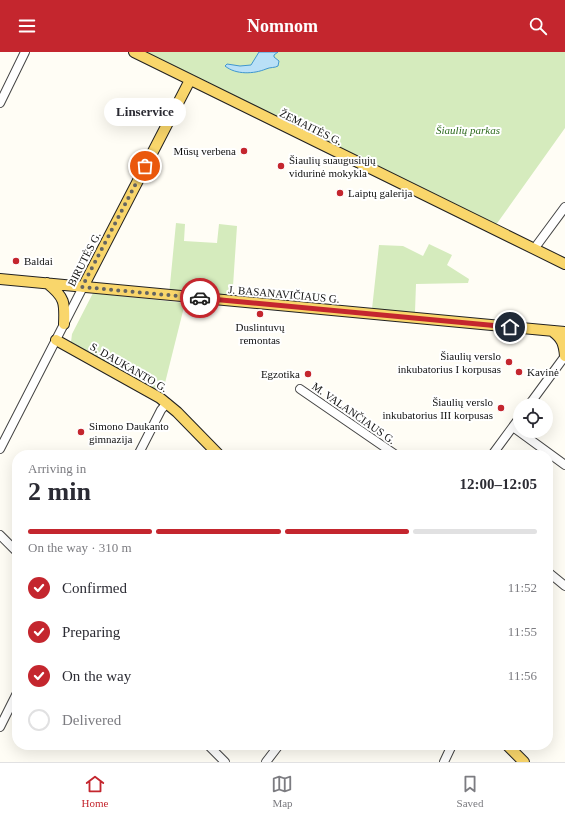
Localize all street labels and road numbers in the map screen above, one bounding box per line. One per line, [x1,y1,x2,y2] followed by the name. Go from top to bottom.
[278,107,344,147] street label: ŽEMAITĖS G.
[65,230,103,288] street label: BIRUTĖS G.
[228,283,340,305] street label: J. BASANAVIČIAUS G.
[88,340,170,394] street label: S. DAUKANTO G.
[310,380,398,446] street label: M. VALANČIAUS G.

